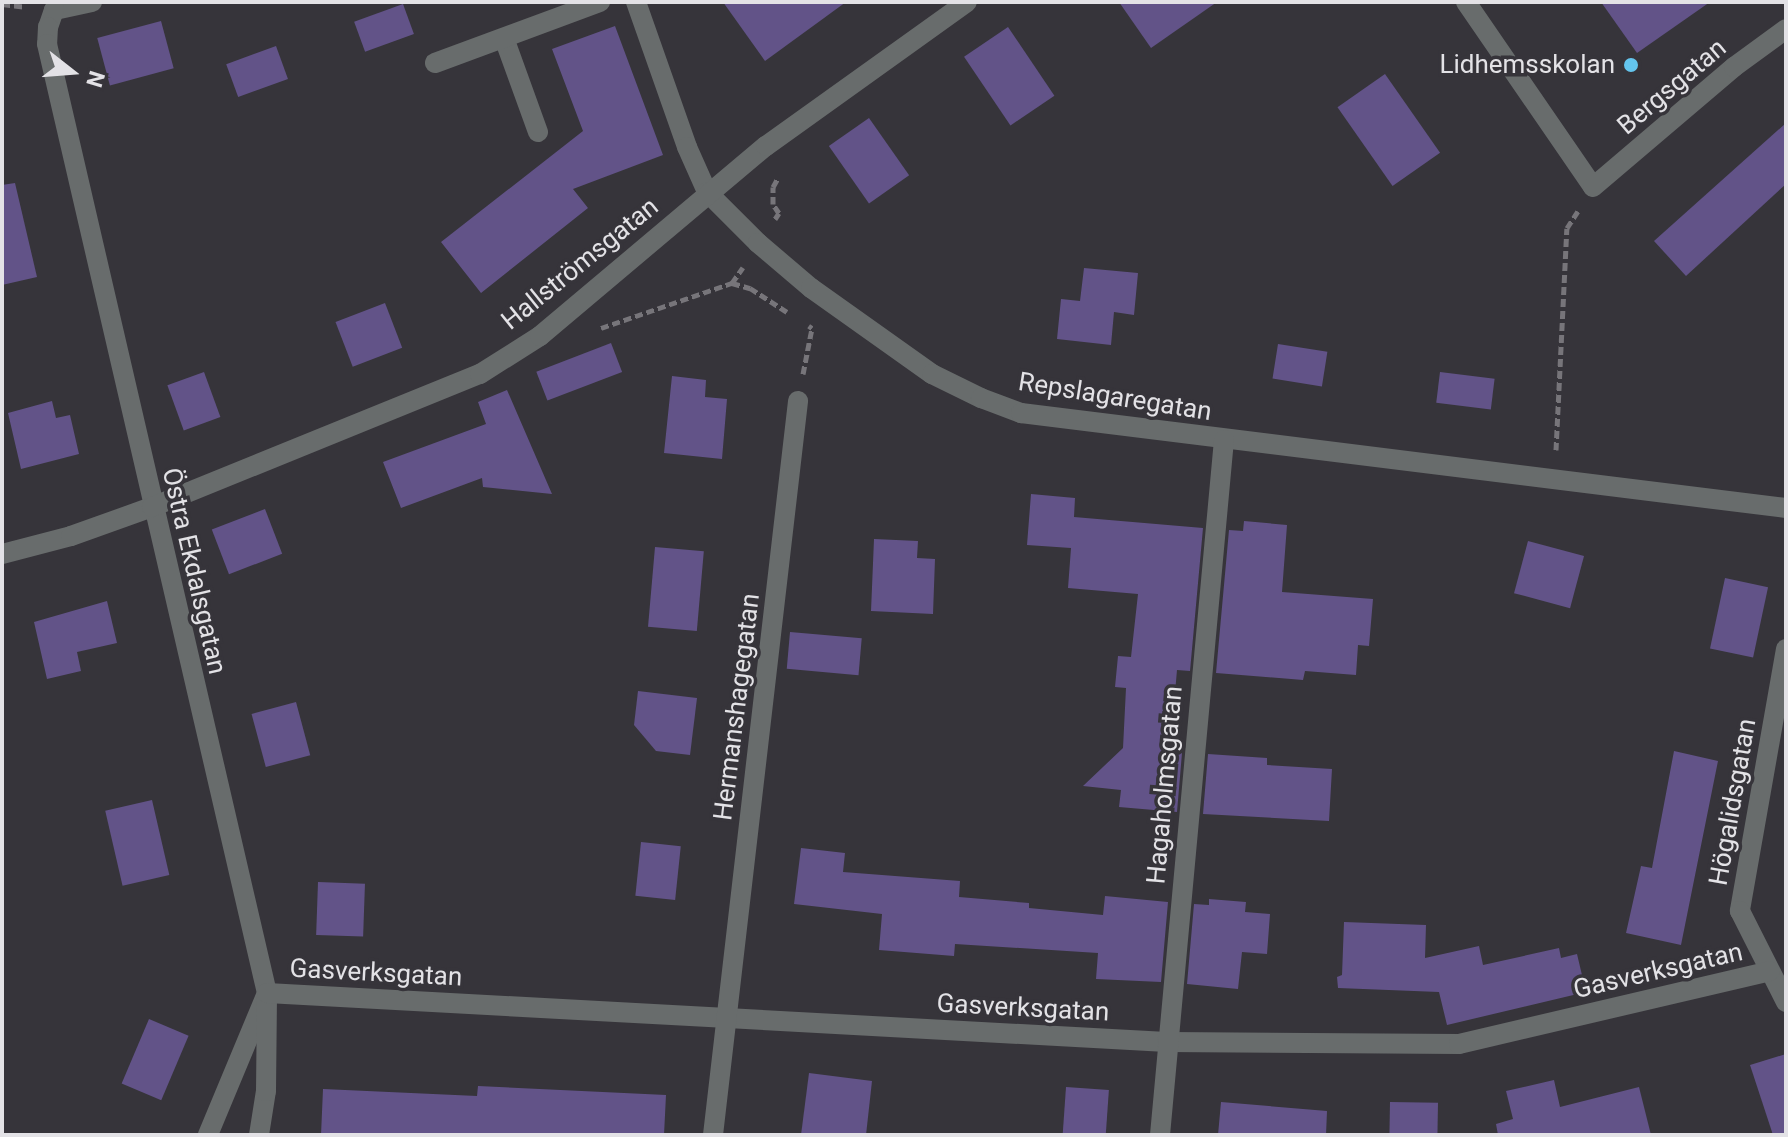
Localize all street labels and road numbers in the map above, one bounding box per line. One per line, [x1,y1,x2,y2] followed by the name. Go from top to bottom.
[1611,33,1733,141] street label: Bergsgatan
[495,191,665,337] street label: Hallströmsgatan
[1016,366,1214,428] street label: Repslagaregatan
[155,465,233,677] street label: Östra Ekdalsgatan
[708,592,766,822] street label: Hermanshagegatan
[1141,685,1189,885] street label: Hagaholmsgatan
[1703,716,1763,888] street label: Högalidsgatan
[1570,936,1746,1006] street label: Gasverksgatan
[289,953,463,993] street label: Gasverksgatan
[936,988,1110,1028] street label: Gasverksgatan

